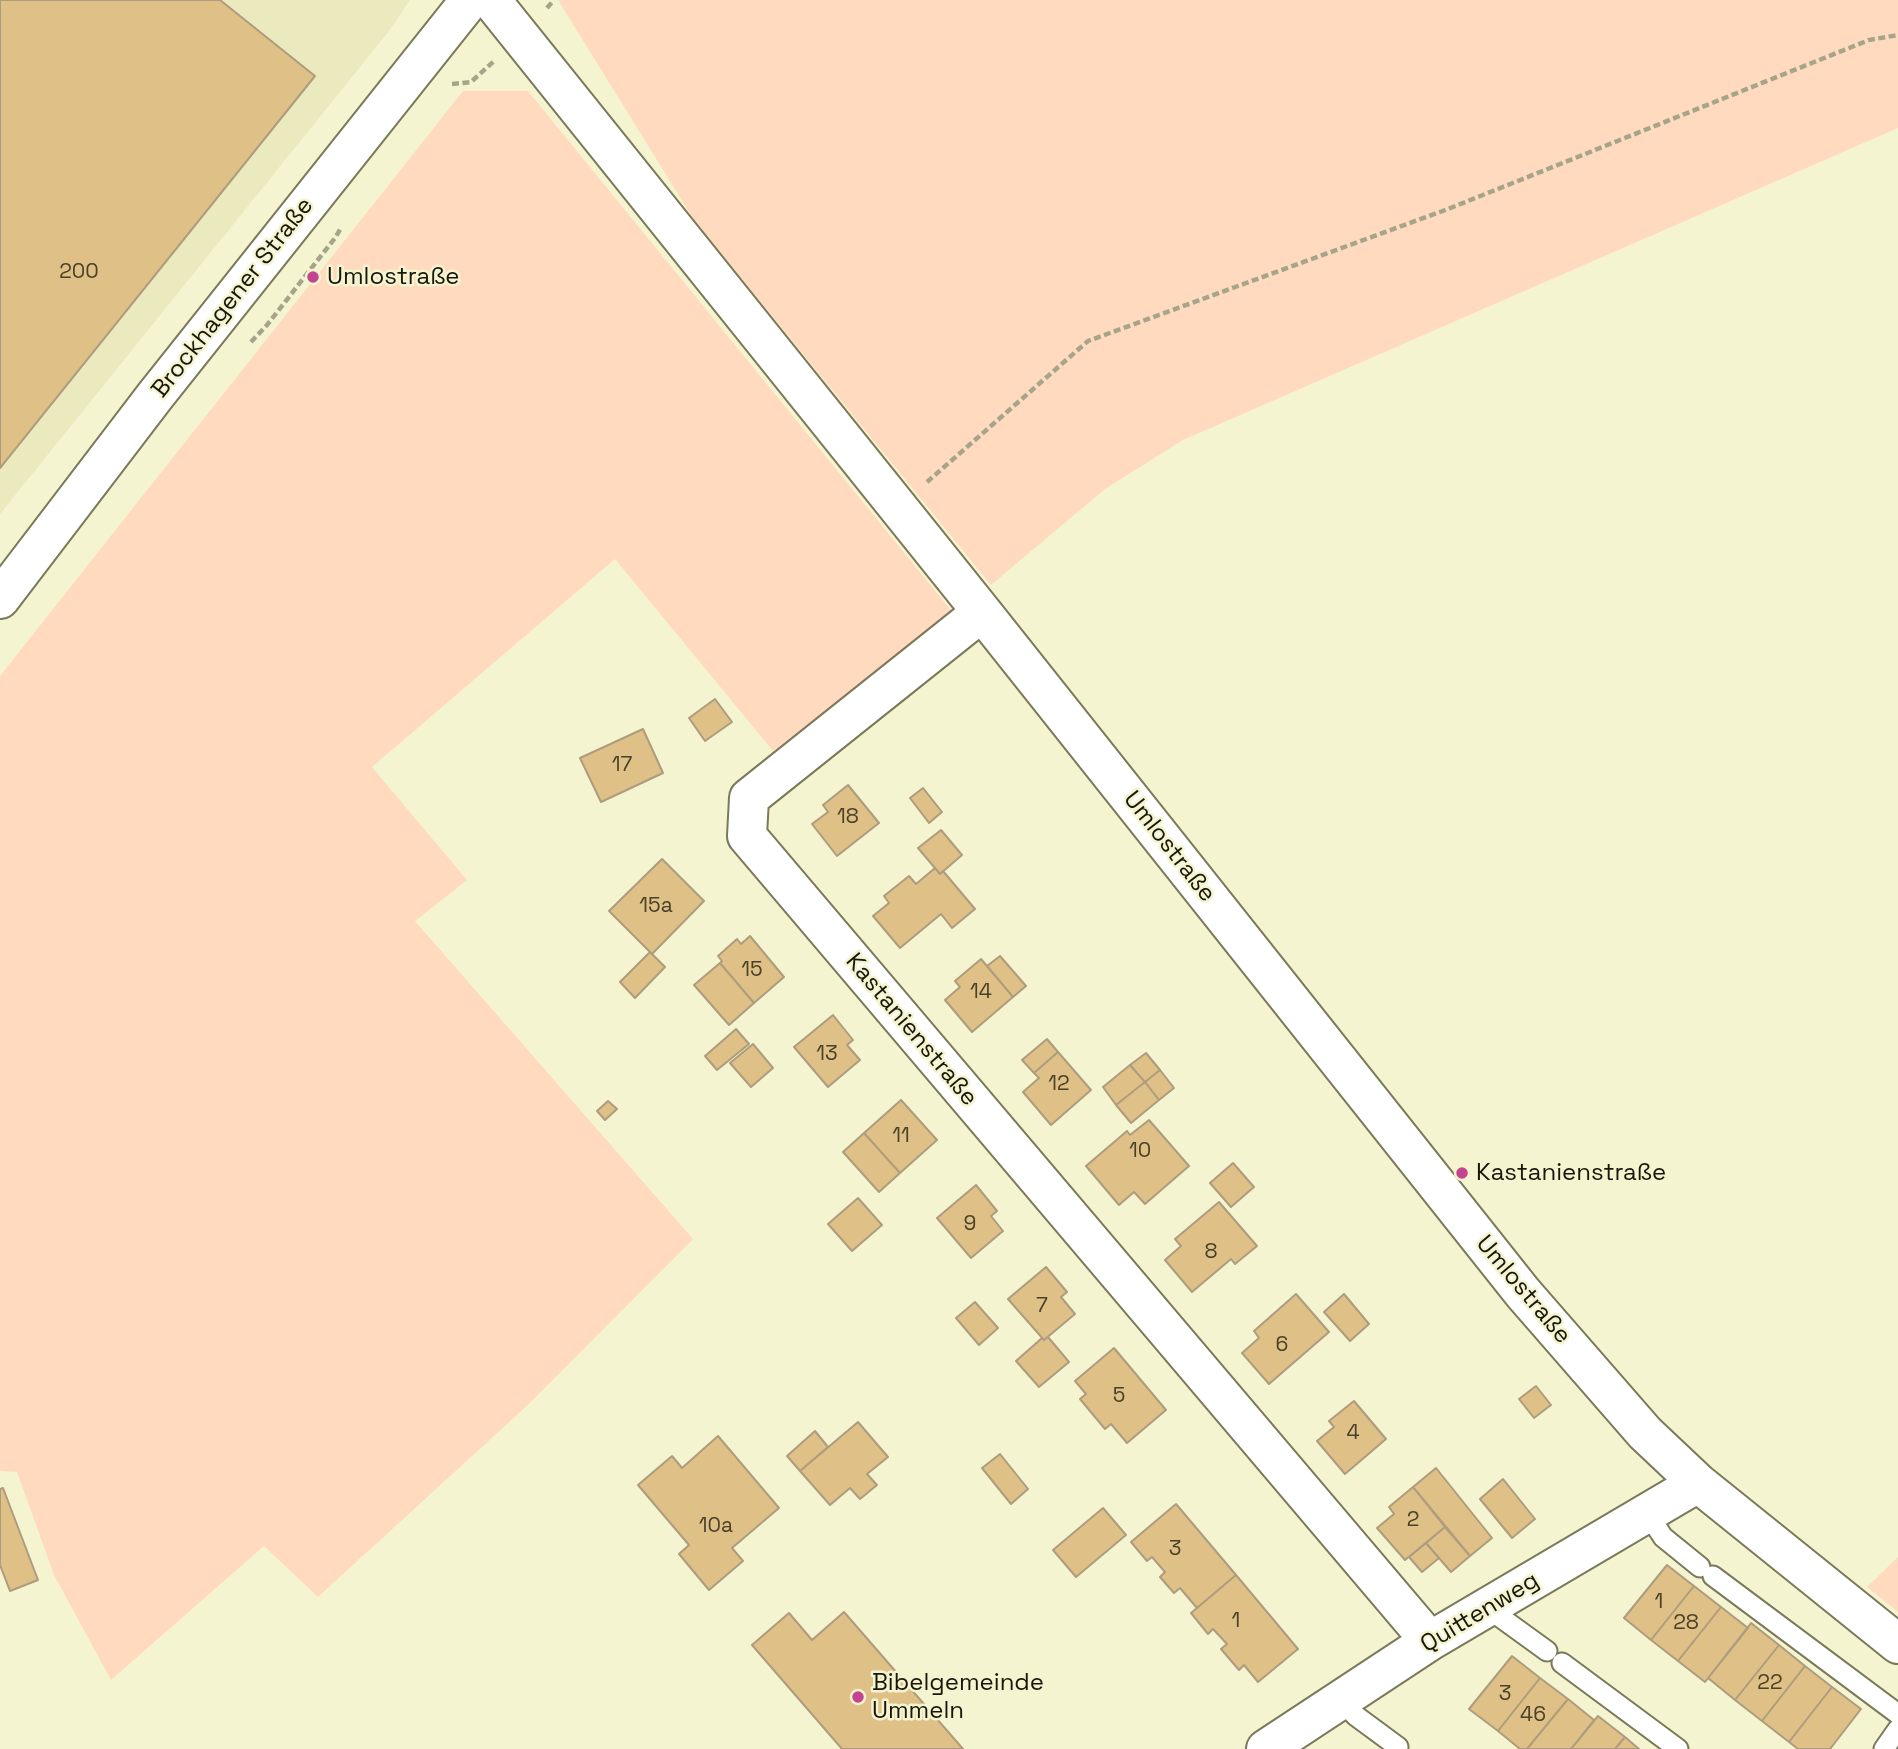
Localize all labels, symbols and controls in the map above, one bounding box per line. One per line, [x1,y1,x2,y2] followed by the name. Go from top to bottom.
[146,192,320,404] street label: Brockhagener Straße
[59,259,99,285] house number: 200
[327,263,459,291] place label: Umlostraße
[305,269,321,285] marker: Umlostraße
[612,752,632,778] house number: 17
[1117,786,1221,908] street label: Umlostraße
[837,804,859,830] house number: 18
[639,893,673,919] house number: 15a
[839,948,983,1112] street label: Kastanienstraße
[741,957,763,983] house number: 15
[970,979,992,1005] house number: 14
[816,1041,838,1067] house number: 13
[1048,1071,1070,1097] house number: 12
[892,1123,910,1149] house number: 11
[1129,1138,1151,1164] house number: 10
[1476,1159,1666,1187] place label: Kastanienstraße
[1454,1165,1470,1181] marker: Kastanienstraße
[964,1211,976,1237] house number: 9
[1469,1230,1577,1350] street label: Umlostraße
[1204,1239,1218,1265] house number: 8
[1036,1293,1048,1319] house number: 7
[1276,1332,1288,1358] house number: 6
[1113,1383,1125,1409] house number: 5
[1346,1420,1360,1446] house number: 4
[1407,1507,1419,1533] house number: 2
[699,1513,733,1539] house number: 10a
[1169,1536,1181,1562] house number: 3
[1416,1566,1544,1660] street label: Quittenweg
[1655,1589,1663,1615] house number: 1
[1232,1608,1240,1634] house number: 1
[1673,1610,1699,1636] house number: 28
[872,1669,1044,1725] place label: Bibelgemeinde Ummeln
[1757,1670,1783,1696] house number: 22
[1499,1681,1511,1707] house number: 3
[850,1689,866,1705] marker: Bibelgemeinde Ummeln
[1520,1702,1546,1728] house number: 46

